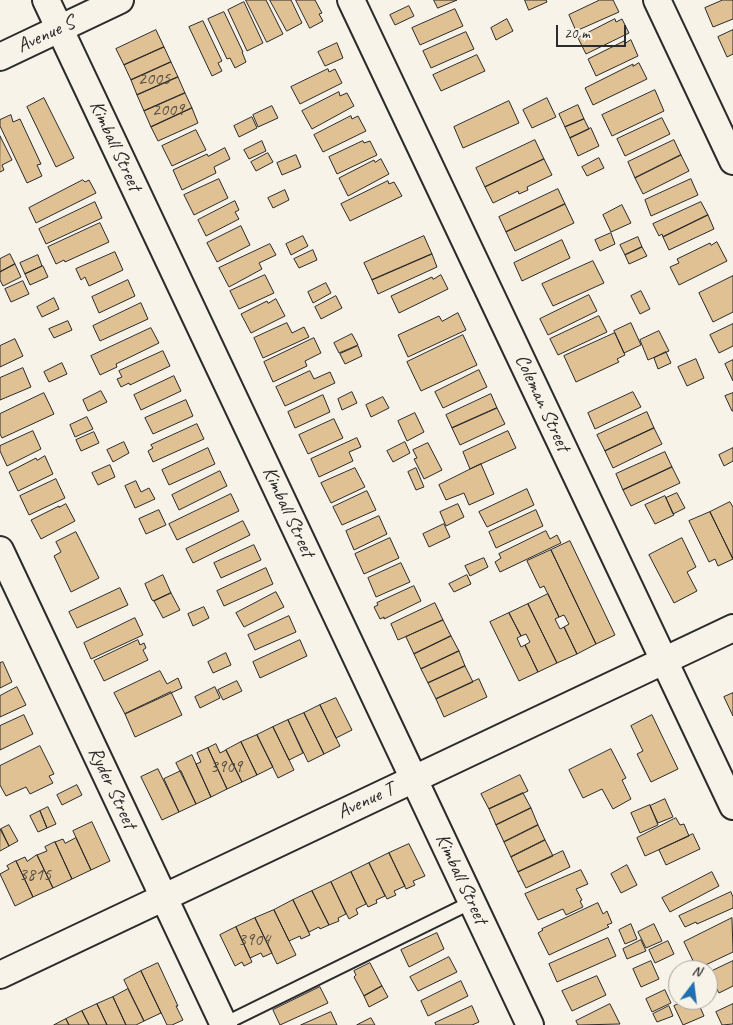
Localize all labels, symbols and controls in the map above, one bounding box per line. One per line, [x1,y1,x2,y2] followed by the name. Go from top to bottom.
[14,11,78,59] street label: Avenue S
[558,15,628,47] scale bar
[564,24,590,43] text: 20 m
[138,68,170,90] house number: 2005
[84,97,146,195] street label: Kimball Street
[152,99,184,121] house number: 2009
[509,351,575,455] street label: Coleman Street
[257,463,319,561] street label: Kimball Street
[83,743,141,833] street label: Ryder Street
[210,756,242,778] house number: 3909
[334,777,398,825] street label: Avenue T
[430,830,492,928] street label: Kimball Street
[19,864,51,886] house number: 3815
[238,929,270,951] house number: 3904
[668,960,718,1010] north arrow
[690,962,703,980] text: N

